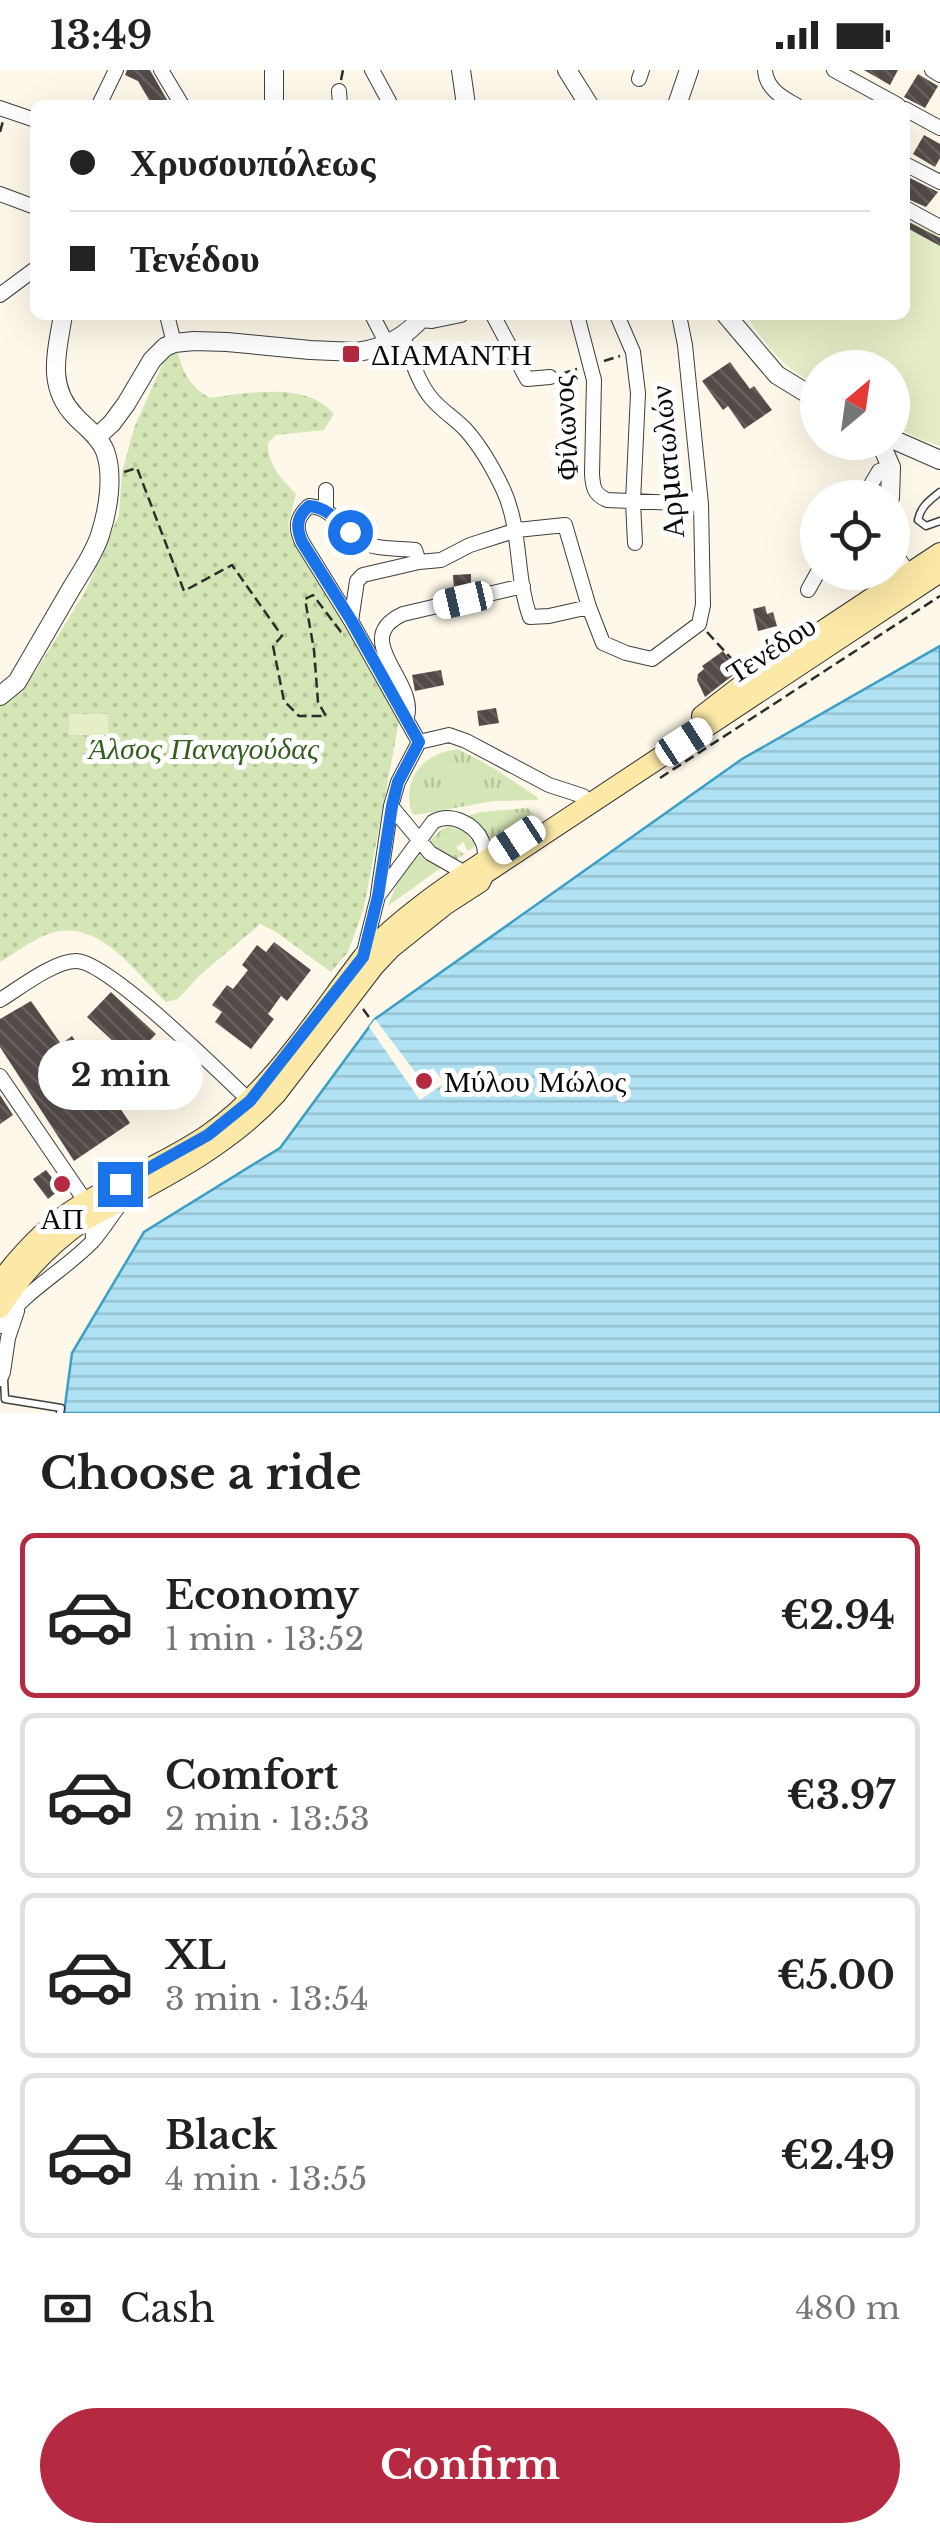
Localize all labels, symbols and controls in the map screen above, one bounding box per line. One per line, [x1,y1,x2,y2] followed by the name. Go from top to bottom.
[50,12,152,59] text: 13:49
[130,139,375,186] text: Χρυσουπόλεως
[130,235,260,282] text: Τενέδου
[371,336,532,373] place label: ΔΙΑΜΑΝΤΗ
[340,343,362,365] marker: ΔΙΑΜΑΝΤΗ
[800,350,910,460] north arrow
[800,350,910,590] map controls
[544,375,586,481] street label: Φίλωνος
[642,384,692,540] street label: Αρματωλών
[800,480,910,590] button: locate
[328,510,373,555] route start
[430,579,496,621] car
[719,607,823,691] street label: Τενέδου
[651,713,717,771] car
[87,730,320,767] park label: Άλσος Παναγούδας
[484,811,550,869] car
[38,1039,202,1109] callout: 2 min
[71,1055,170,1095] text: 2 min
[444,1063,627,1100] place label: Μύλου Μώλος
[413,1070,435,1092] marker: Μύλου Μώλος
[98,1162,143,1207] route end
[51,1173,73,1195] marker: ΑΠ
[40,1200,84,1237] place label: ΑΠ
[40,1445,362,1501] text: Choose a ride
[45,1571,135,1661] icon: car
[165,1572,359,1619] text: Economy
[781,1592,895,1639] text: €2.94
[165,1619,364,1659] text: 1 min · 13:52
[45,1751,135,1841] icon: car
[165,1752,338,1799] text: Comfort
[787,1772,895,1819] text: €3.97
[165,1799,370,1839] text: 2 min · 13:53
[45,1931,135,2021] icon: car
[165,1932,226,1979] text: XL
[777,1952,895,1999] text: €5.00
[165,1979,369,2019] text: 3 min · 13:54
[45,2111,135,2201] icon: car
[165,2112,277,2159] text: Black
[781,2132,895,2179] text: €2.49
[165,2159,367,2199] text: 4 min · 13:55
[40,2281,95,2336] icon: cash
[120,2285,215,2332] text: Cash
[796,2288,900,2328] text: 480 m
[40,2408,900,2523] button: Confirm

